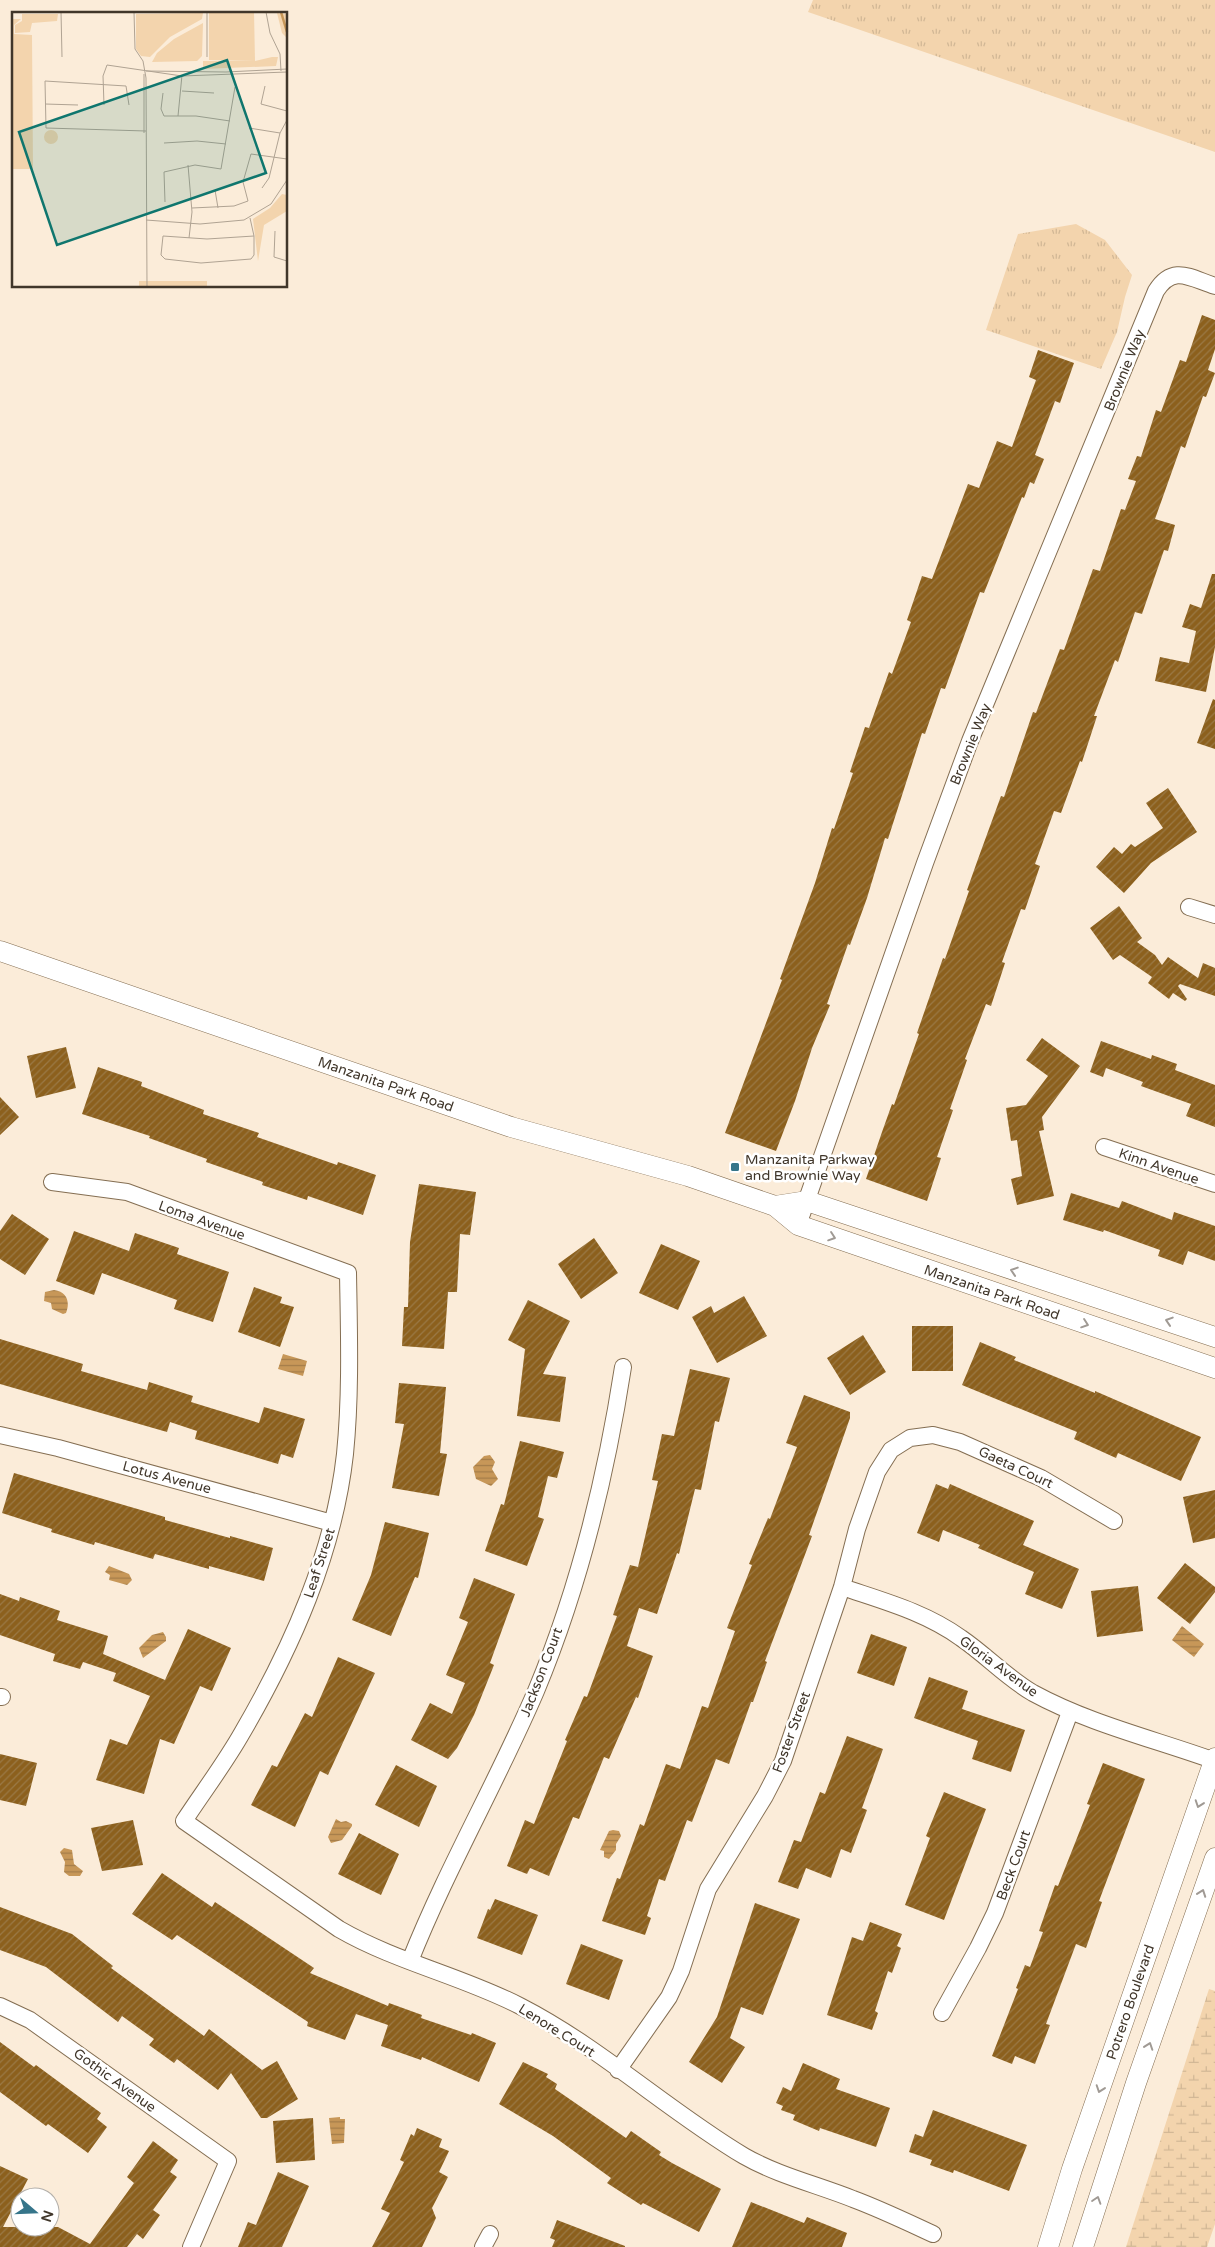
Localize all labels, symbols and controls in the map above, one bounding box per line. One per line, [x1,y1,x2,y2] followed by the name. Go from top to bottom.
[12,12,288,288] inset map
[1100,326,1149,414] street label: Brownie Way
[946,700,995,788] street label: Brownie Way
[316,1053,456,1116] street label: Manzanita Park Road
[1117,1145,1201,1188] street label: Kinn Avenue
[745,1151,875,1184] place label: Manzanita Parkway and Brownie Way
[729,1161,741,1173] marker: Manzanita Parkway and Brownie Way
[156,1197,248,1244] street label: Loma Avenue
[828,1231,836,1241] one-way arrow
[922,1261,1062,1324] street label: Manzanita Park Road
[1011,1266,1019,1276] one-way arrow
[1165,1317,1173,1327] one-way arrow
[1081,1318,1089,1328] one-way arrow
[976,1443,1056,1492] street label: Gaeta Court
[121,1458,213,1497] street label: Lotus Avenue
[300,1525,339,1600] street label: Leaf Street
[517,1625,566,1719] street label: Jackson Court
[956,1632,1041,1701] street label: Gloria Avenue
[769,1689,814,1775] street label: Foster Street
[1195,1799,1205,1807] one-way arrow
[993,1827,1034,1903] street label: Beck Court
[1196,1889,1206,1898] one-way arrow
[1103,1942,1158,2062] street label: Potrero Boulevard
[515,2000,599,2061] street label: Lenore Court
[1143,2043,1153,2051] one-way arrow
[70,2045,159,2116] street label: Gothic Avenue
[1096,2085,1106,2093] one-way arrow
[10,2187,60,2237] north arrow
[1091,2197,1101,2205] one-way arrow
[37,2208,57,2224] text: N

